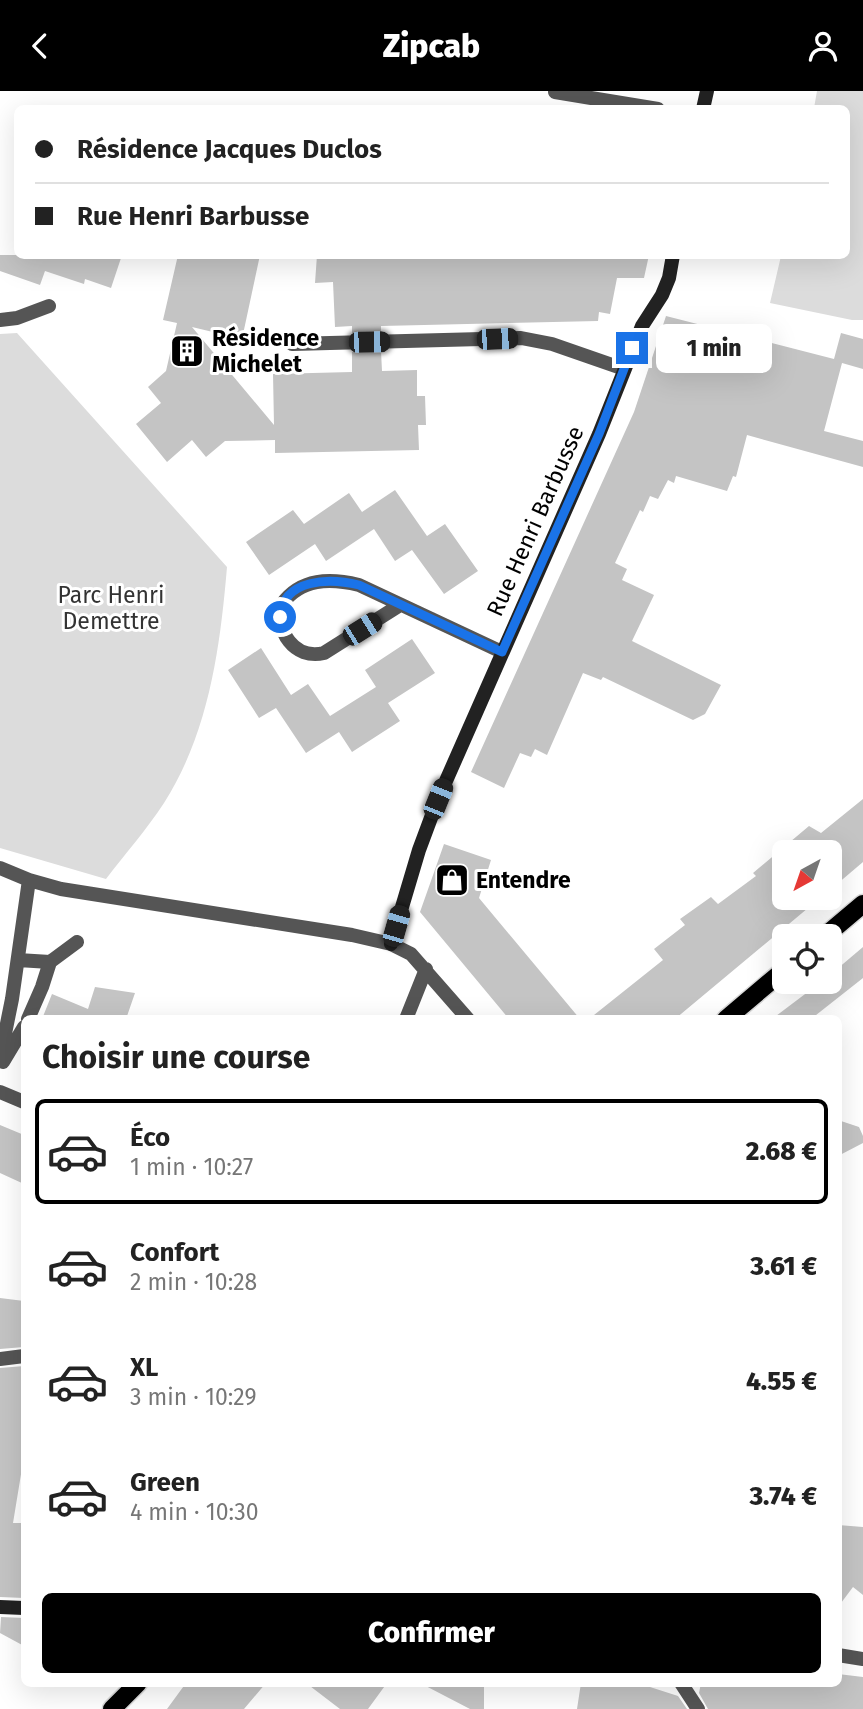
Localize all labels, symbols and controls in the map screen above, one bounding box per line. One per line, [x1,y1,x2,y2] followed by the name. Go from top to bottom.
[21,27,59,65] icon: back
[383,27,480,65] text: Zipcab
[804,27,842,65] icon: person
[77,134,382,165] text: Résidence Jacques Duclos
[77,201,309,232] text: Rue Henri Barbusse
[656,323,772,373] callout: 1 min
[212,324,319,378] place label: Résidence Michelet
[476,328,519,350] car
[348,331,391,353] car
[168,332,206,370] building icon: Résidence Michelet
[616,332,648,364] route end
[686,334,742,362] text: 1 min
[480,422,590,620] street label: Rue Henri Barbusse
[58,581,164,635] park label: Parc Henri Demettre
[264,601,296,633] route start
[339,609,386,649] car
[421,776,456,822] car
[772,840,842,910] north arrow
[772,840,842,994] map controls
[433,861,471,899] shop icon: Entendre
[476,866,571,894] place label: Entendre
[381,903,412,949] car
[772,924,842,994] button: locate
[42,1038,310,1076] text: Choisir une course
[46,1120,109,1183] icon: car
[130,1122,170,1153] text: Éco
[746,1136,817,1167] text: 2.68 €
[130,1153,253,1181] text: 1 min · 10:27
[46,1235,109,1298] icon: car
[130,1237,219,1268] text: Confort
[750,1251,817,1282] text: 3.61 €
[130,1268,257,1296] text: 2 min · 10:28
[46,1350,109,1413] icon: car
[130,1352,158,1383] text: XL
[746,1366,817,1397] text: 4.55 €
[130,1383,257,1411] text: 3 min · 10:29
[46,1465,109,1528] icon: car
[130,1467,200,1498] text: Green
[749,1481,817,1512] text: 3.74 €
[130,1498,259,1526] text: 4 min · 10:30
[42,1593,821,1673] button: Confirmer

